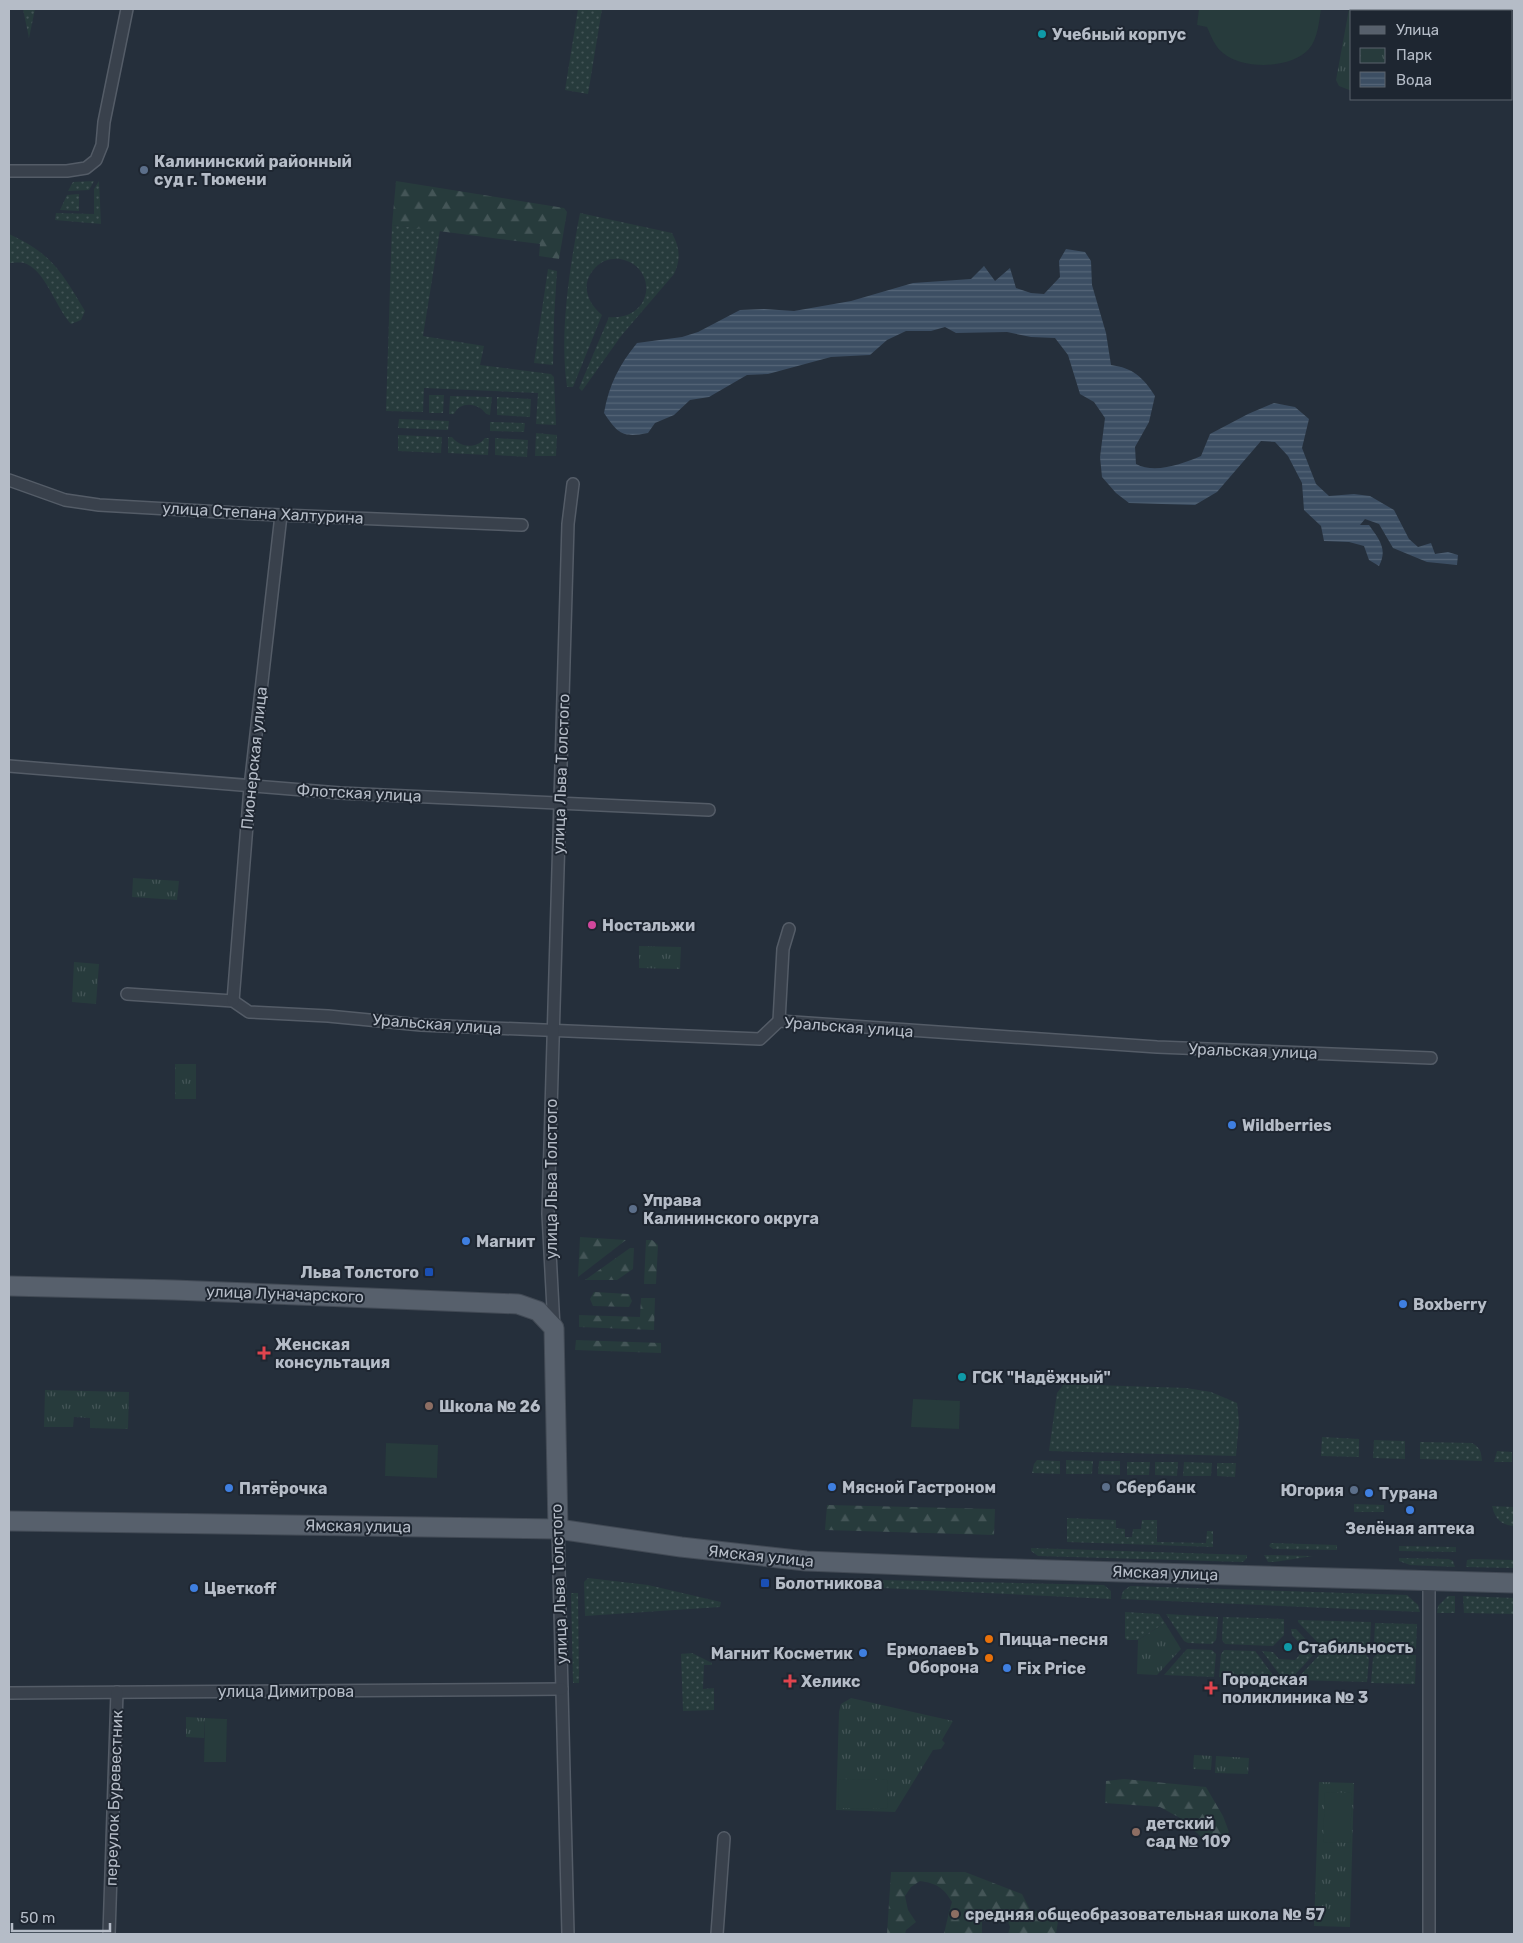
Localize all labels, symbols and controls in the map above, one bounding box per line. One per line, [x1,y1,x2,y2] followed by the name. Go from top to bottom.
[1350,10,1513,100] legend
[1396,21,1439,39] text: Улица
[1052,25,1186,44] place label: Учебный корпус
[1036,28,1048,40] marker: Учебный корпус
[1396,46,1432,64] text: Парк
[1396,71,1432,89] text: Вода
[154,152,352,189] place label: Калининский районный суд г. Тюмени
[138,164,150,176] marker: Калининский районный суд г. Тюмени
[162,498,364,528] street label: улица Степана Халтурина
[237,686,271,830] street label: Пионерская улица
[549,693,573,855] street label: улица Льва Толстого
[296,780,422,806] street label: Флотская улица
[602,916,695,935] place label: Ностальжи
[586,919,598,931] marker: Ностальжи
[372,1010,502,1038] street label: Уральская улица
[784,1013,914,1041] street label: Уральская улица
[1188,1039,1318,1063] street label: Уральская улица
[542,1099,561,1259] street label: улица Льва Толстого
[1242,1116,1332,1135] place label: Wildberries
[1226,1119,1238,1131] marker: Wildberries
[643,1191,819,1228] place label: Управа Калининского округа
[627,1203,639,1215] marker: Управа Калининского округа
[476,1232,535,1251] place label: Магнит
[460,1235,472,1247] marker: Магнит
[301,1263,419,1282] place label: Льва Толстого
[423,1266,435,1278] marker: Льва Толстого
[206,1282,364,1306] street label: улица Луначарского
[1413,1295,1487,1314] place label: Boxberry
[1397,1298,1409,1310] marker: Boxberry
[275,1335,390,1372] place label: Женская консультация
[257,1346,271,1360] marker: Женская консультация
[972,1368,1111,1387] place label: ГСК "Надёжный"
[956,1371,968,1383] marker: ГСК "Надёжный"
[439,1397,540,1416] place label: Школа № 26
[423,1400,435,1412] marker: Школа № 26
[842,1478,996,1497] place label: Мясной Гастроном
[1116,1478,1196,1497] place label: Сбербанк
[239,1479,328,1498] place label: Пятёрочка
[826,1481,838,1493] marker: Мясной Гастроном
[1100,1481,1112,1493] marker: Сбербанк
[1280,1481,1344,1500] place label: Югория
[223,1482,235,1494] marker: Пятёрочка
[1348,1484,1360,1496] marker: Югория
[1379,1484,1438,1503] place label: Турана
[1363,1487,1375,1499] marker: Турана
[547,1503,571,1665] street label: улица Льва Толстого
[1404,1504,1416,1516] marker: Зелёная аптека
[305,1516,411,1536] street label: Ямская улица
[1345,1519,1475,1538] place label: Зелёная аптека
[707,1541,815,1571] street label: Ямская улица
[1112,1562,1218,1584] street label: Ямская улица
[775,1574,882,1593] place label: Болотникова
[759,1577,771,1589] marker: Болотникова
[204,1579,277,1598] place label: Цветкоff
[188,1582,200,1594] marker: Цветкоff
[999,1630,1108,1649] place label: Пицца-песня
[983,1633,995,1645] marker: Пицца-песня
[1298,1638,1414,1657] place label: Стабильность
[887,1640,979,1677] place label: ЕрмолаевЪ Оборона
[1282,1641,1294,1653] marker: Стабильность
[711,1644,853,1663] place label: Магнит Косметик
[857,1647,869,1659] marker: Магнит Косметик
[983,1652,995,1664] marker: ЕрмолаевЪ Оборона
[1017,1659,1086,1678] place label: Fix Price
[1001,1662,1013,1674] marker: Fix Price
[1222,1670,1368,1707] place label: Городская поликлиника № 3
[801,1672,860,1691] place label: Хеликс
[783,1674,797,1688] marker: Хеликс
[1204,1681,1218,1695] marker: Городская поликлиника № 3
[218,1682,354,1701] street label: улица Димитрова
[101,1709,127,1886] street label: переулок Буревестник
[1146,1814,1231,1851] place label: детский сад № 109
[1130,1826,1142,1838] marker: детский сад № 109
[12,1900,110,1932] scale bar
[965,1905,1325,1924] place label: средняя общеобразовательная школа № 57
[949,1908,961,1920] marker: средняя общеобразовательная школа № 57
[20,1909,55,1927] text: 50 m

